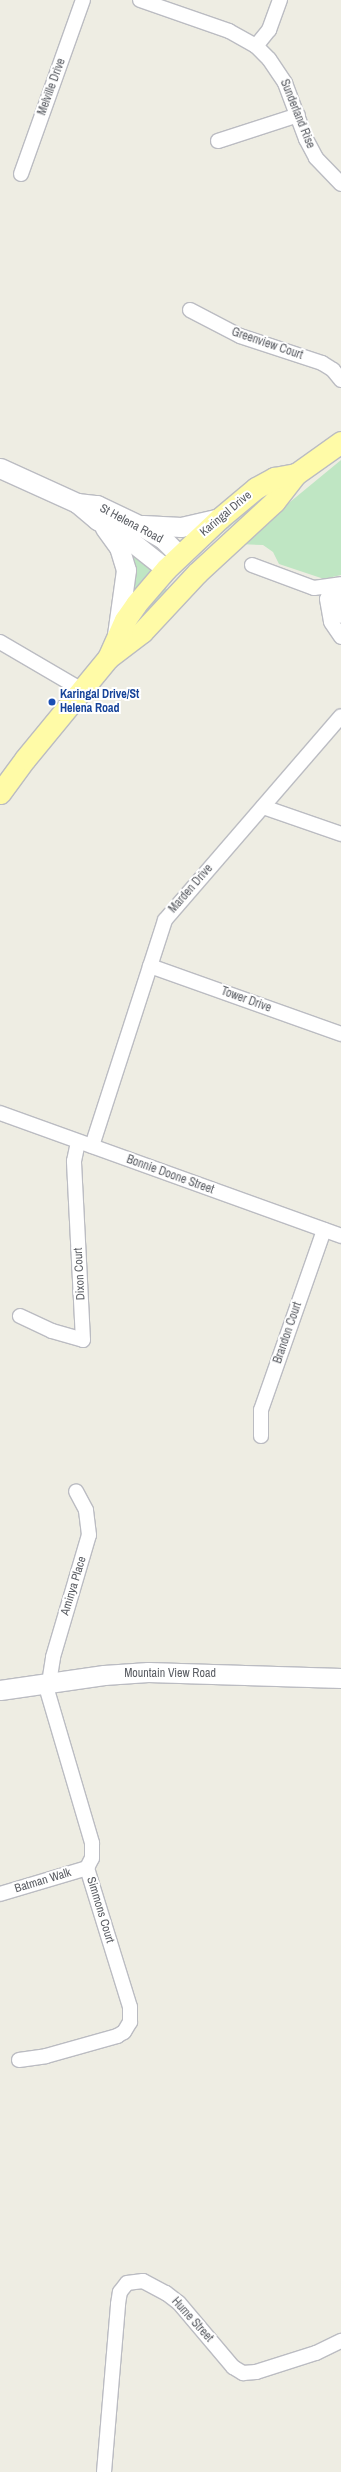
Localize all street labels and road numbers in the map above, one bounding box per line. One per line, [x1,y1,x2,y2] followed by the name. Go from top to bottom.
[35,57,69,117] street label: Melville Drive
[277,77,317,151] street label: Sunderland Rise
[229,325,305,363] street label: Greenview Court
[197,488,255,540] street label: Karingal Drive
[97,501,165,547] street label: St Helena Road
[166,862,216,916] street label: Marden Drive
[219,984,273,1016] street label: Tower Drive
[124,1153,216,1197] street label: Bonnie Doone Street
[71,1247,89,1301] street label: Dixon Court
[271,1300,305,1366] street label: Brandon Court
[58,1555,90,1617] street label: Aminya Place
[124,1667,216,1681] street label: Mountain View Road
[13,1866,73,1896] street label: Batman Walk
[83,1875,117,1945] street label: Simmons Court
[168,2295,216,2345] street label: Hume Street

